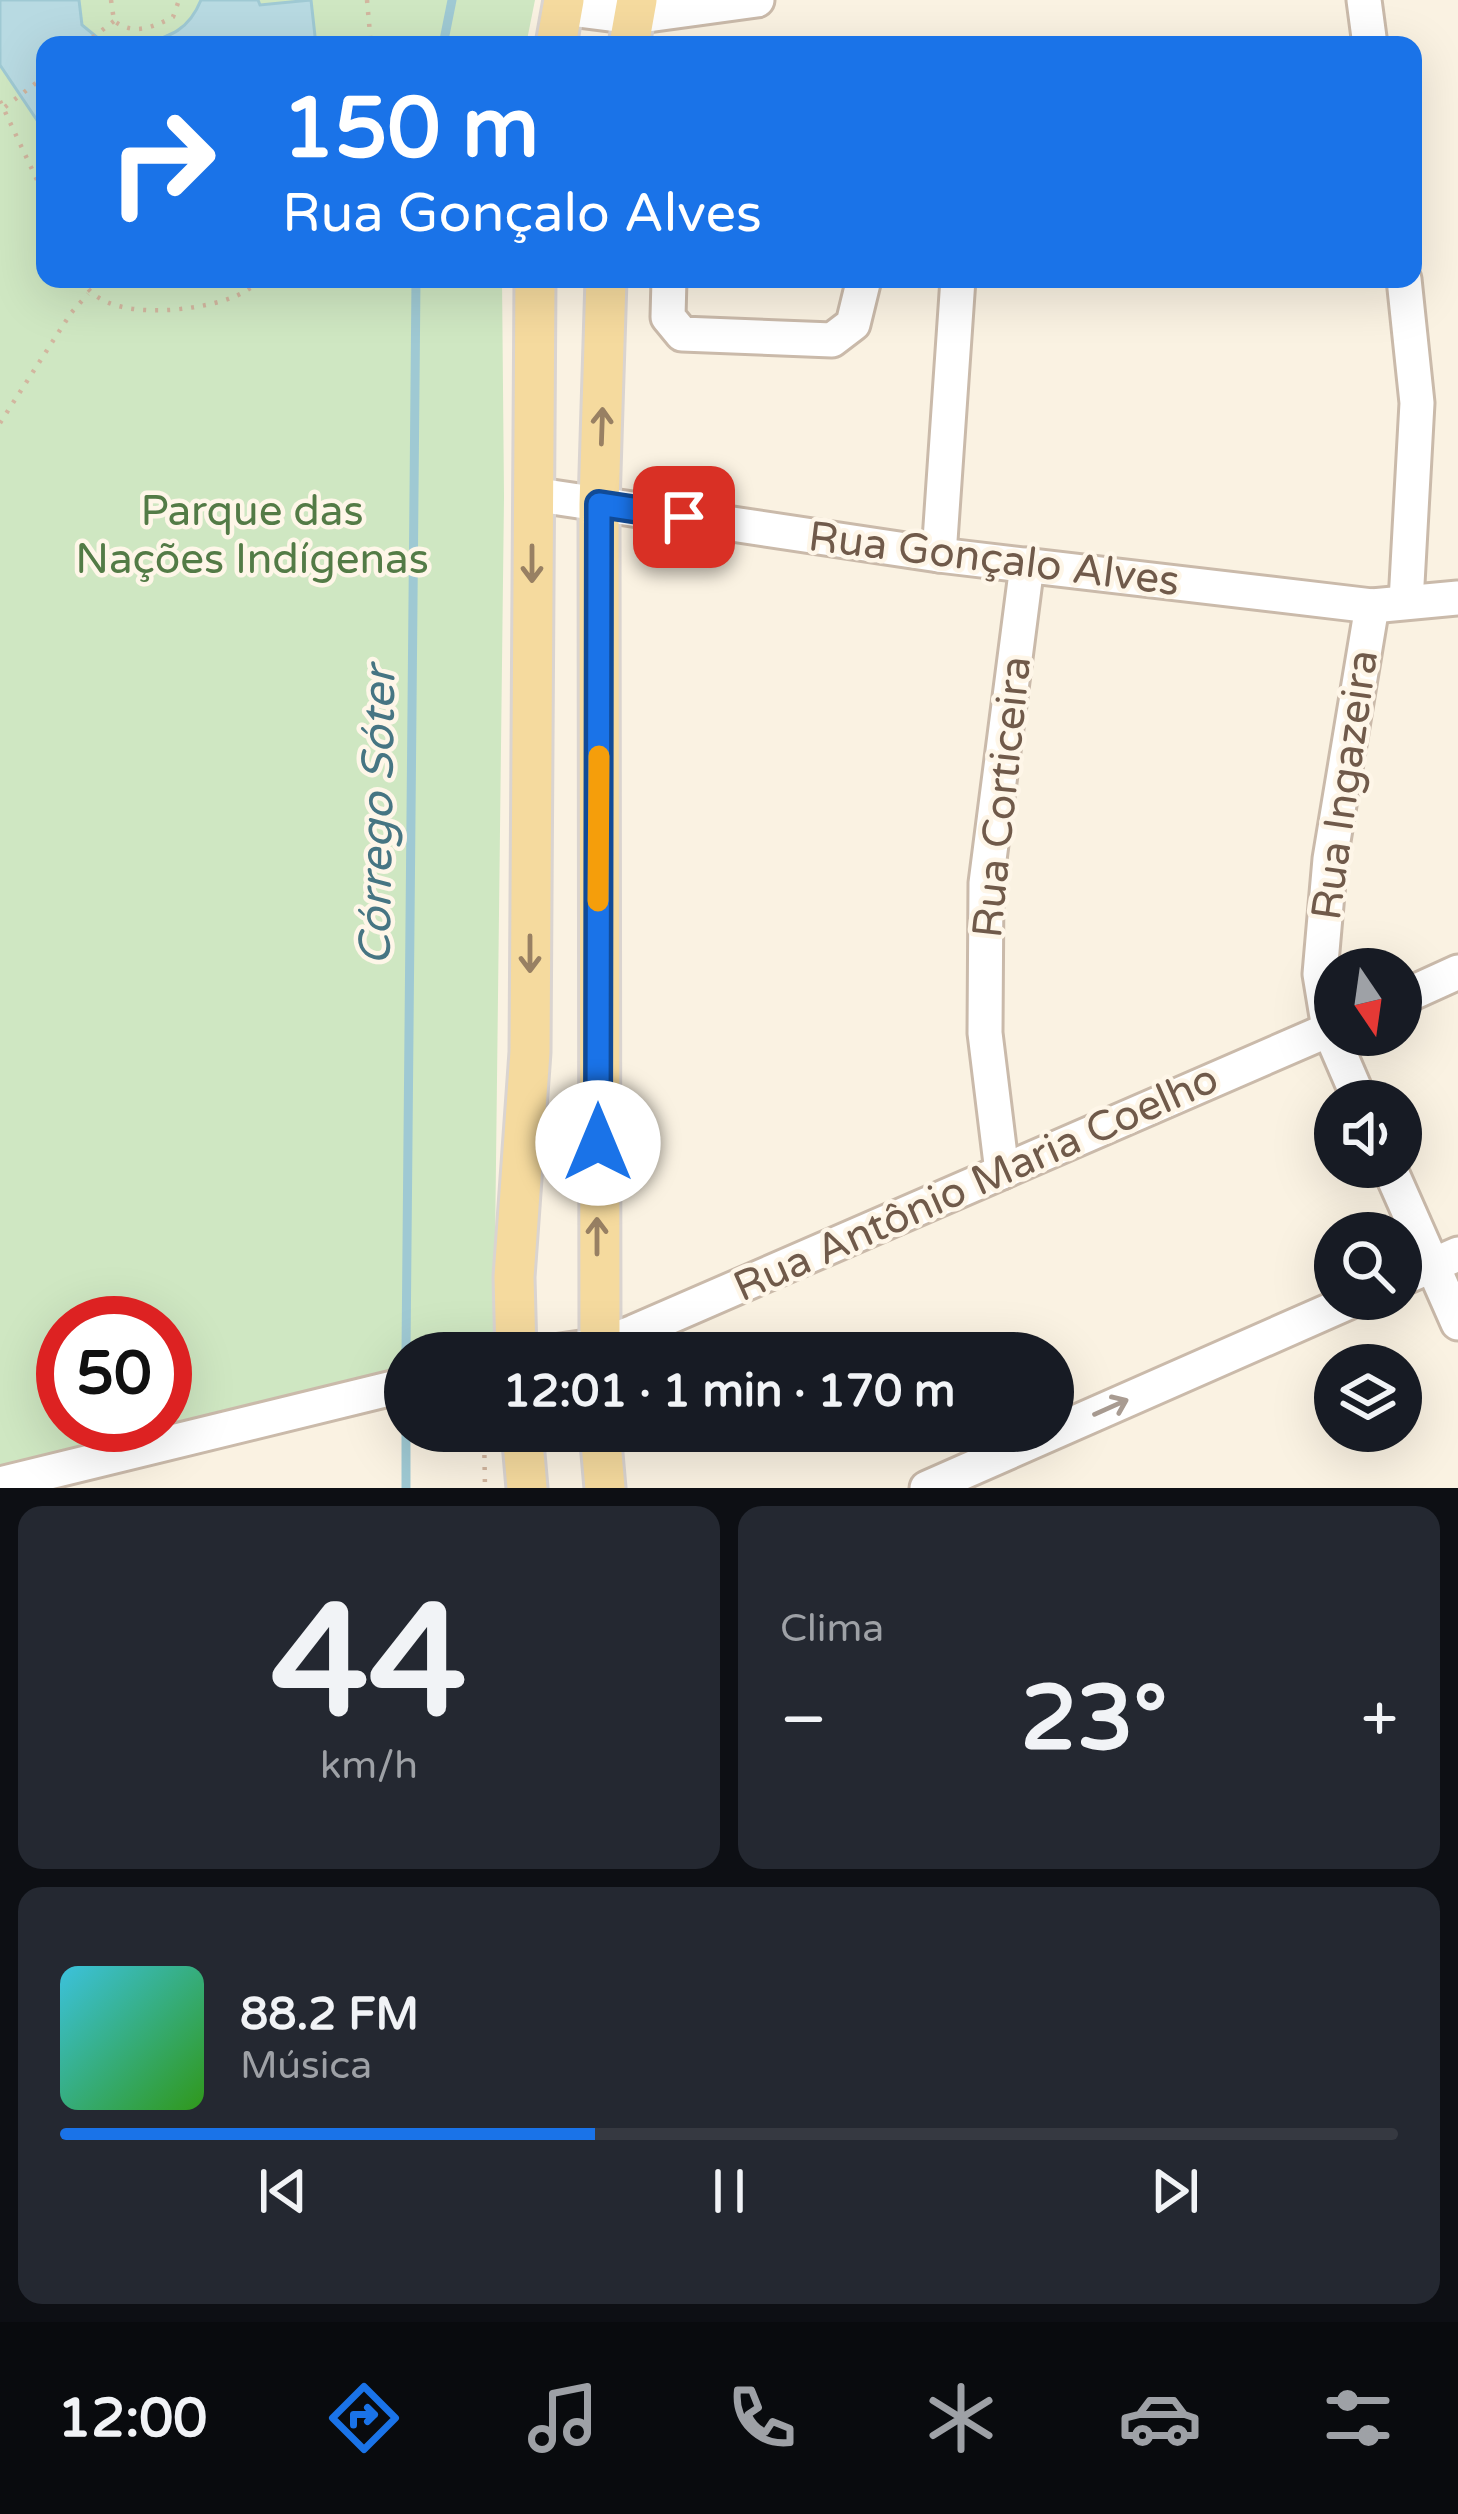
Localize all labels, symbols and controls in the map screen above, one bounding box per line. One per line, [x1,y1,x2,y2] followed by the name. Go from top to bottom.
[282,79,539,180] text: 150 m
[84,84,240,240] icon: right
[282,181,762,246] text: Rua Gonçalo Alves
[590,407,613,446] one-way arrow
[633,466,735,568] pin
[651,484,717,550] icon: arrive
[75,486,429,585] park label: Parque das Nações Indígenas
[806,511,1182,607] street label: Rua Gonçalo Alves
[521,544,543,583] one-way arrow
[1301,647,1389,923] street label: Rua Ingazeira
[962,654,1042,940] street label: Rua Corticeira
[348,660,408,966] water label: Córrego Sóter
[519,934,541,973] one-way arrow
[1314,948,1422,1056] north arrow
[1314,948,1422,1452] map controls
[726,1053,1226,1313] street label: Rua Antônio Maria Coelho
[535,1080,661,1206] position arrow
[1314,1080,1422,1188] button: sound
[1314,1212,1422,1320] button: search
[586,1217,609,1256] one-way arrow
[36,1296,192,1452] speed limit sign: 50
[1314,1344,1422,1452] button: layers
[503,1365,955,1419] text: 12:01 · 1 min · 170 m
[1092,1394,1128,1416] one-way arrow
[271,1570,467,1758] text: 44
[780,1605,884,1652] text: Clima
[1020,1665,1167,1774] text: 23°
[780,1680,827,1760] text: −
[1361,1680,1398,1760] text: +
[320,1742,418,1789] text: km/h
[240,1988,419,2042] text: 88.2 FM
[240,2042,372,2089] text: Música
[250,2158,316,2224] icon: previous
[696,2158,762,2224] icon: pause
[1142,2158,1208,2224] icon: next
[322,2376,406,2460] icon: directions
[521,2376,605,2460] icon: music
[720,2376,804,2460] icon: phone
[919,2376,1003,2460] icon: climate
[1118,2376,1202,2460] icon: car
[1316,2376,1400,2460] icon: filters
[57,2386,207,2451] text: 12:00

